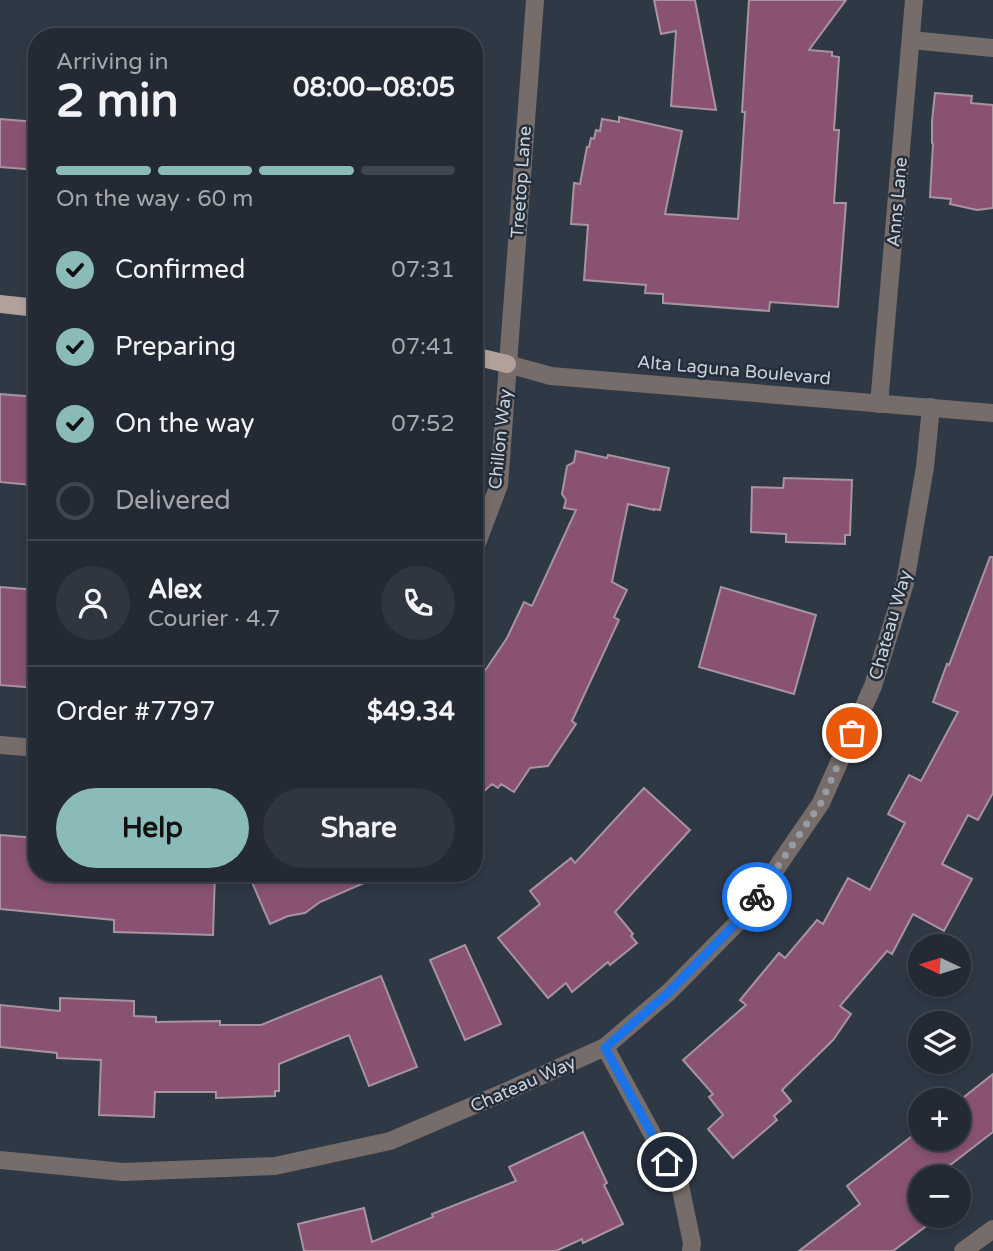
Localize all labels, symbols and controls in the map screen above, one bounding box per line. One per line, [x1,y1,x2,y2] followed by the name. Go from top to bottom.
[56,48,169,76] text: Arriving in
[293,72,455,103] text: 08:00–08:05
[56,74,179,129] text: 2 min
[506,125,536,239] street label: Treetop Lane
[882,156,912,248] street label: Anns Lane
[56,185,253,213] text: On the way · 60 m
[56,251,94,289] icon: check
[115,254,245,285] text: Confirmed
[391,256,455,284] text: 07:31
[56,328,94,366] icon: check
[115,331,236,362] text: Preparing
[391,333,455,361] text: 07:41
[636,351,832,389] street label: Alta Laguna Boulevard
[484,387,516,490] street label: Chillon Way
[56,405,94,443] icon: check
[115,408,255,439] text: On the way
[391,410,455,438] text: 07:52
[115,485,231,516] text: Delivered
[56,566,130,640] button: person
[381,566,455,640] button: phone
[864,567,916,682] street label: Chateau Way
[148,574,202,605] text: Alex
[148,605,281,633] text: Courier · 4.7
[56,696,216,727] text: Order #7797
[367,696,455,727] text: $49.34
[822,703,882,763] pin
[833,714,871,752] icon: bag
[56,788,249,868] button: Help
[263,788,455,868] button: Share
[722,862,792,932] courier
[738,878,776,916] icon: bike
[908,934,971,998] north arrow
[908,934,971,1228] map controls
[908,1011,971,1074] button: layers
[467,1051,579,1117] street label: Chateau Way
[908,1088,971,1151] button: +
[637,1132,697,1192] pin
[648,1143,686,1181] icon: home
[908,1165,971,1228] button: −

